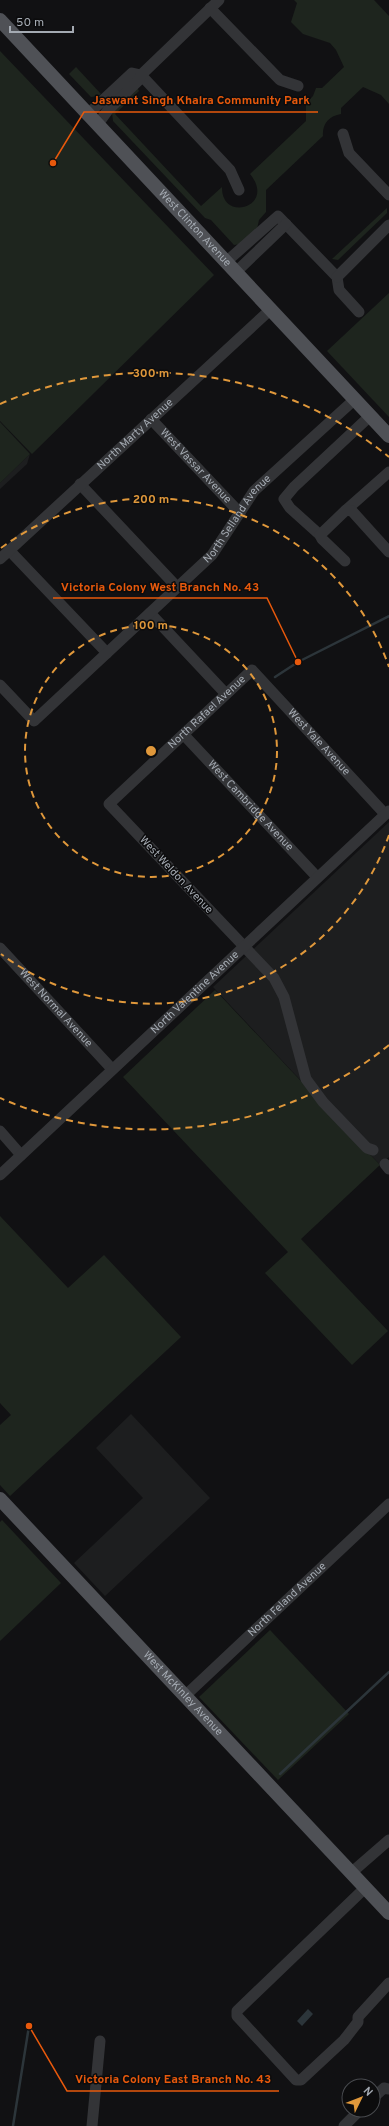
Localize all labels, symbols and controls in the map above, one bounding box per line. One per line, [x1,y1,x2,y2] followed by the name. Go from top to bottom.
[10,8,73,34] scale bar
[16,15,44,31] text: 50 m
[84,88,318,112] callout: Jaswant Singh Khalra Community Park
[92,93,310,109] text: Jaswant Singh Khalra Community Park
[155,187,234,270] street label: West Clinton Avenue
[133,366,169,382] text: 300 m
[94,396,176,473] street label: North Marty Avenue
[157,426,234,507] street label: West Vassar Avenue
[200,472,274,566] street label: North Selland Avenue
[133,492,169,508] text: 200 m
[53,574,267,598] callout: Victoria Colony West Branch No. 43
[61,580,259,596] text: Victoria Colony West Branch No. 43
[134,618,168,634] text: 100 m
[165,672,249,752] street label: North Rafael Avenue
[284,706,353,779] street label: West Yale Avenue
[144,744,158,758] centre of rings
[204,757,296,854] street label: West Cambridge Avenue
[136,833,216,917] street label: West Weldon Avenue
[148,948,242,1037] street label: North Valentine Avenue
[16,966,95,1050] street label: West Normal Avenue
[245,1559,329,1640] street label: North Feland Avenue
[140,1648,226,1739] street label: West McKinley Avenue
[67,2067,279,2091] callout: Victoria Colony East Branch No. 43
[75,2072,271,2088] text: Victoria Colony East Branch No. 43
[341,2078,381,2118] north arrow
[360,2084,375,2100] text: N

